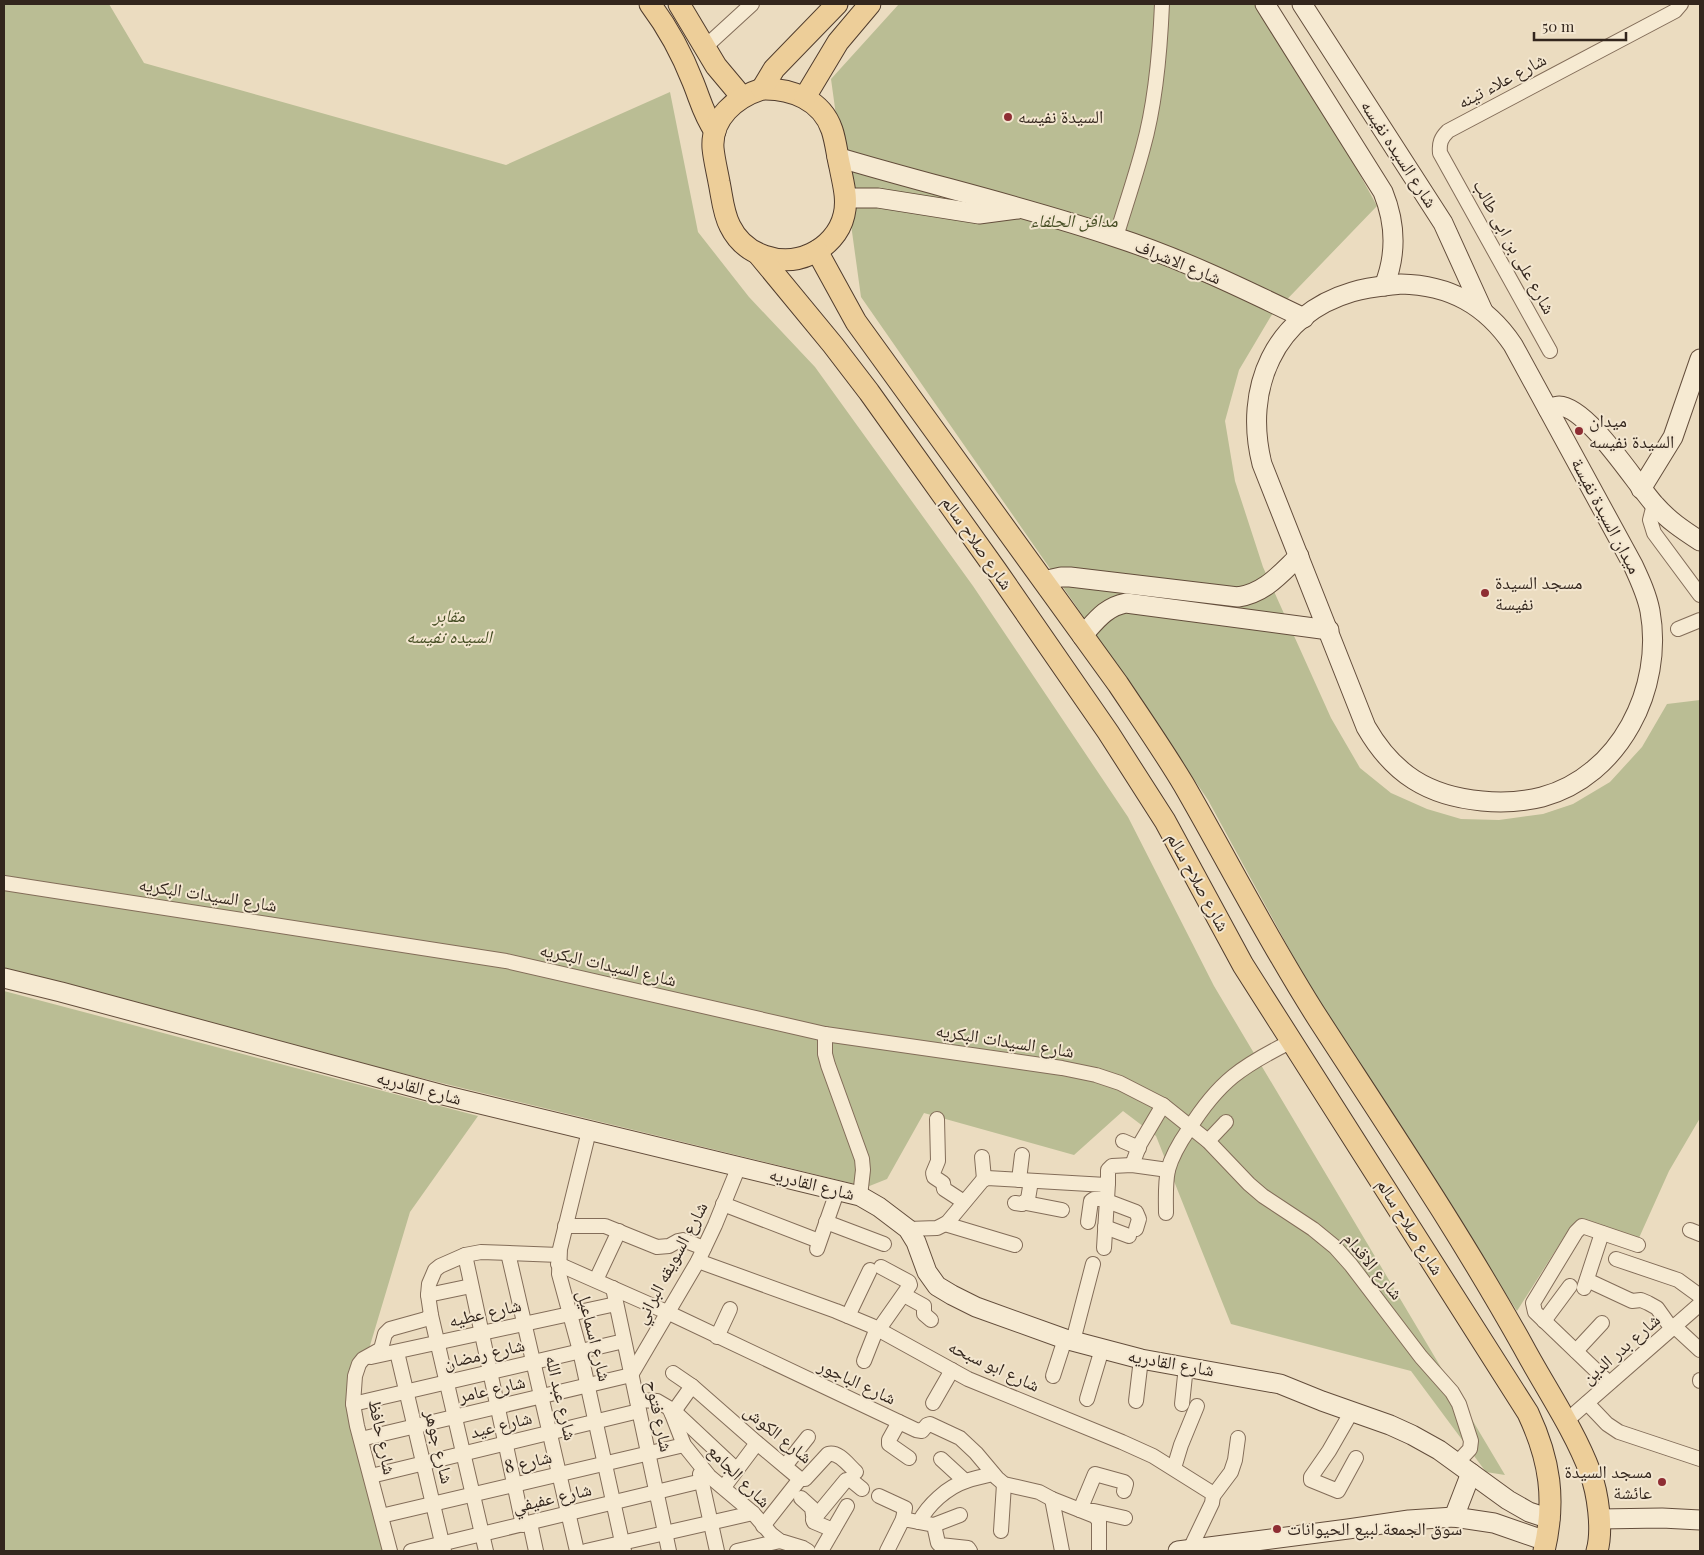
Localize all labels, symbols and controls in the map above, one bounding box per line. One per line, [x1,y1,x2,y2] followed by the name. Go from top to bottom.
[1534,10,1626,42] scale bar
[1542,16,1575,36] text: 50 m
[1453,47,1550,114] street label: شارع علاء تينه
[1356,95,1444,212] street label: شارع السيده نفيسه
[1018,104,1103,128] place label: السيدة نفيسه
[1002,111,1014,123] marker: السيدة نفيسه
[1468,175,1562,318] street label: شارع على بن ابى طالب
[1030,208,1119,232] park label: مدافن الحلفاء
[1132,233,1225,289] street label: شارع الاشراف
[1589,408,1674,453] place label: ميدان السيدة نفيسه
[1573,425,1585,437] marker: ميدان السيدة نفيسه
[1566,453,1647,578] street label: ميدان السيدة نفيسة
[936,491,1019,595] street label: شارع صلاح سالم
[1495,570,1583,615] place label: مسجد السيدة نفيسة
[1479,587,1491,599] marker: مسجد السيدة نفيسة
[406,603,493,648] park label: مقابر السيده نفيسه
[1161,828,1236,936] street label: شارع صلاح سالم
[137,871,279,917] street label: شارع السيدات البكريه
[538,937,679,991] street label: شارع السيدات البكريه
[934,1017,1076,1063] street label: شارع السيدات البكريه
[374,1064,464,1110] street label: شارع القادريه
[767,1161,857,1205] street label: شارع القادريه
[1371,1174,1450,1280] street label: شارع صلاح سالم
[628,1197,716,1330] street label: شارع السويقه البراني
[1338,1226,1409,1305] street label: شارع الاقدام
[572,1288,618,1384] street label: شارع اسماعيل
[446,1292,523,1332] street label: شارع عطيه
[1576,1307,1665,1389] street label: شارع بدر الدين
[441,1332,527,1374] street label: شارع رمضان
[945,1333,1044,1397] street label: شارع ابو سبحه
[1126,1343,1216,1381] street label: شارع القادريه
[814,1352,900,1410] street label: شارع الباجور
[541,1353,583,1443] street label: شارع عبد الله
[455,1369,528,1408] street label: شارع عامر
[640,1378,679,1454] street label: شارع فتوح
[363,1397,403,1477] street label: شارع حافظ
[739,1398,818,1468] street label: شارع الكوش
[467,1405,534,1443] street label: شارع عيد
[420,1407,460,1486] street label: شارع جوهر
[702,1438,777,1513] street label: شارع الجامع
[502,1444,554,1478] street label: شارع 8
[1564,1459,1652,1504] place label: مسجد السيدة عائشة
[510,1476,595,1521] street label: شارع عفيفي
[1656,1476,1668,1488] marker: مسجد السيدة عائشة
[1287,1516,1462,1541] place label: سوق الجمعة لبيع الحيوانات
[1271,1523,1283,1535] marker: سوق الجمعة لبيع الحيوانات

